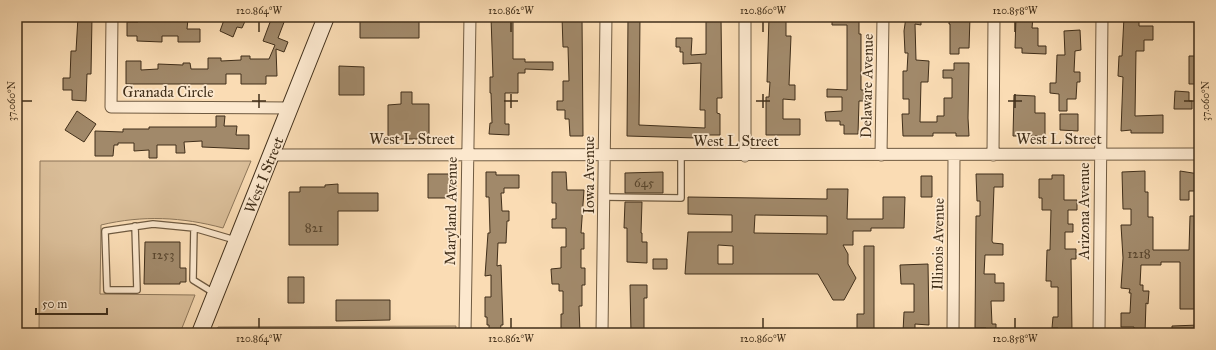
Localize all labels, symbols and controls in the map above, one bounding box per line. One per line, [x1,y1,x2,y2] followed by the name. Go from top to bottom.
[236,5,282,17] text: 120.864°W
[488,5,534,17] text: 120.862°W
[740,5,787,17] text: 120.860°W
[992,5,1038,17] text: 120.858°W
[857,34,877,138] street label: Delaware Avenue
[6,80,18,121] text: 37.060°N
[1200,80,1212,121] text: 37.060°N
[123,83,213,101] street label: Granada Circle
[369,130,455,148] street label: West L Street
[1016,130,1102,148] street label: West L Street
[693,132,779,150] street label: West L Street
[241,134,288,216] street label: West I Street
[580,136,598,214] street label: Iowa Avenue
[441,156,461,266] street label: Maryland Avenue
[1075,162,1093,261] street label: Arizona Avenue
[634,175,654,191] house number: 645
[928,198,948,290] street label: Illinois Avenue
[305,220,323,236] house number: 821
[1127,246,1151,262] house number: 1218
[152,247,174,263] house number: 1253
[36,290,107,316] scale bar
[42,297,67,311] text: 50 m
[236,333,282,345] text: 120.864°W
[488,333,534,345] text: 120.862°W
[740,333,787,345] text: 120.860°W
[992,333,1038,345] text: 120.858°W

